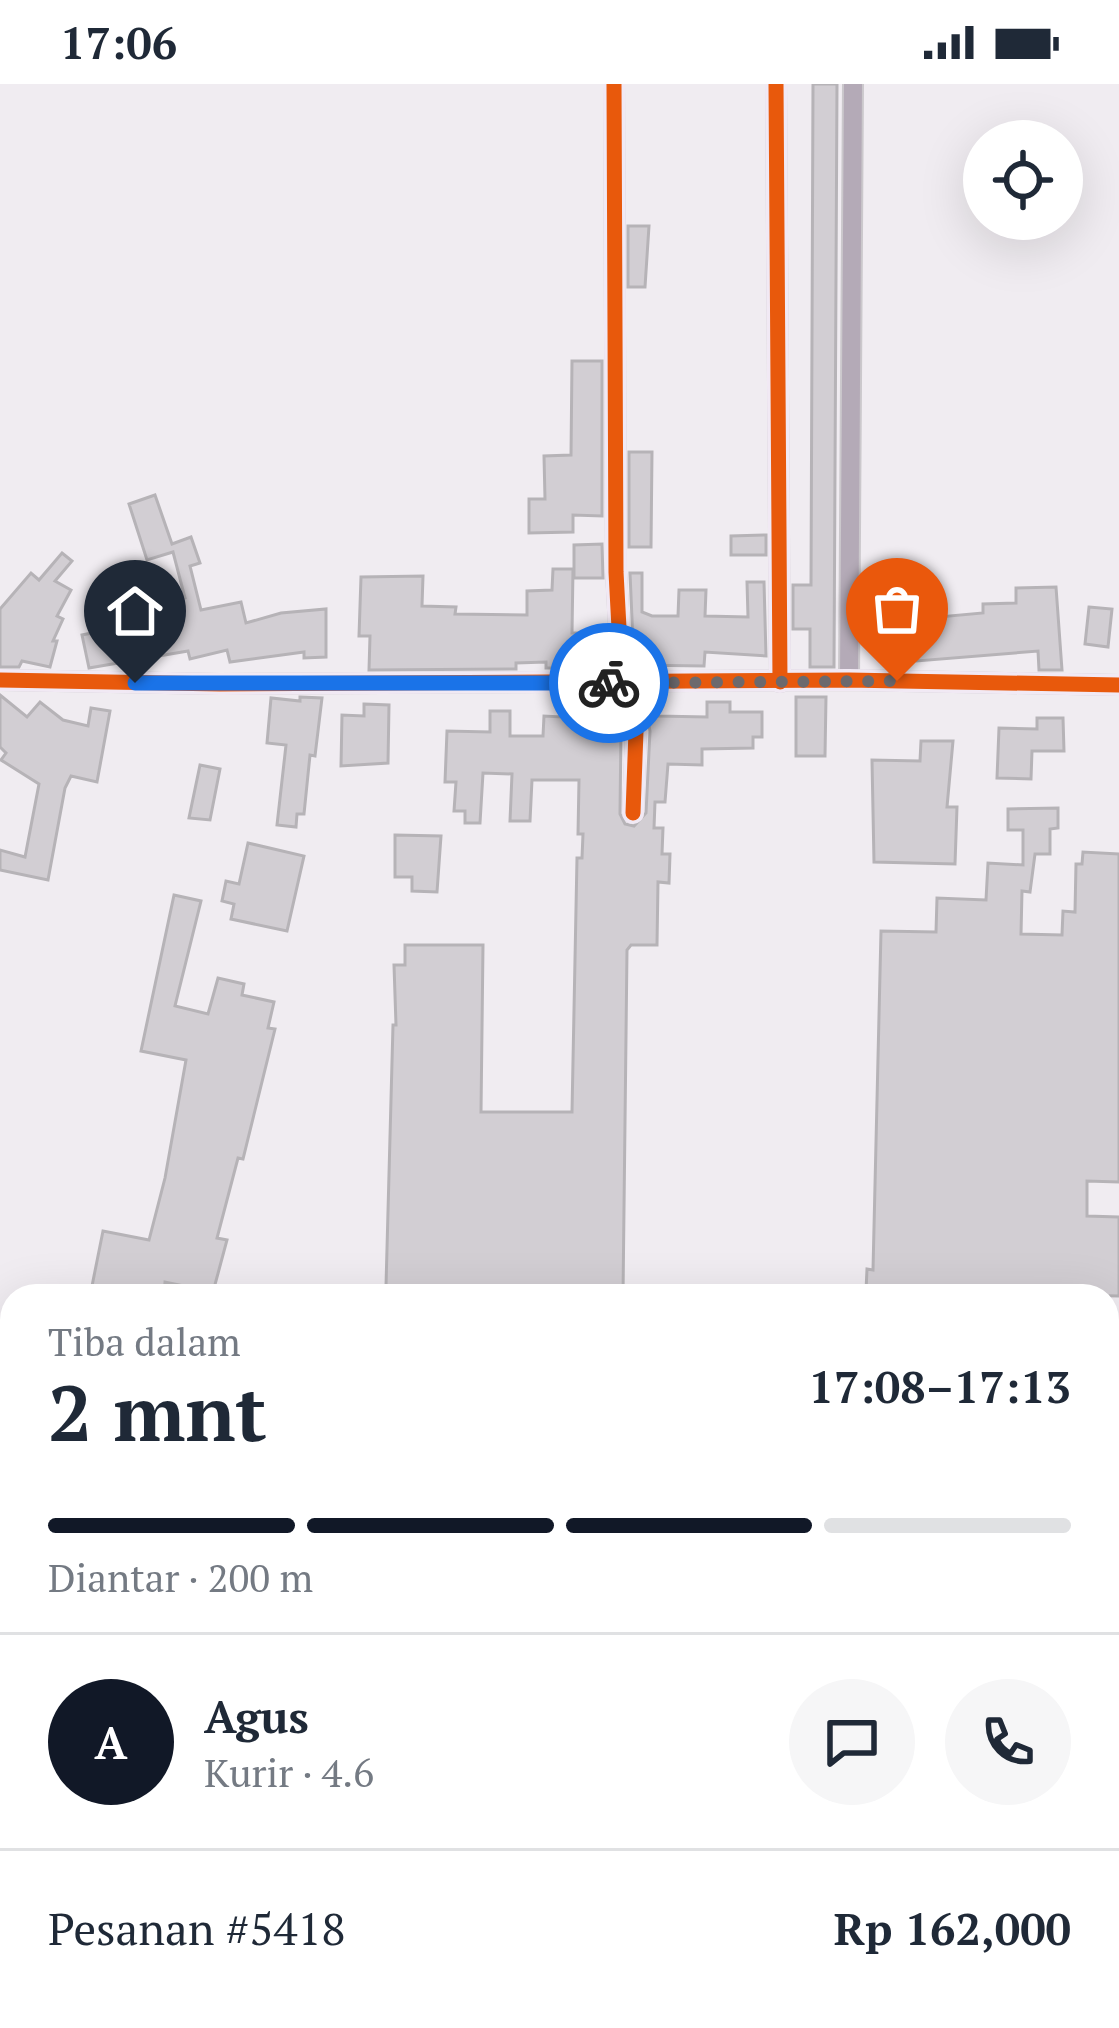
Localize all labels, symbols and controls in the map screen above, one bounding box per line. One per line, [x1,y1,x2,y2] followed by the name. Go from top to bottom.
[60,12,177,72] text: 17:06
[963,120,1083,240] map controls
[963,120,1083,240] button: locate
[846,558,948,681] pin
[84,560,186,683] pin
[864,576,930,642] icon: bag
[102,578,168,644] icon: home
[549,623,669,743] courier
[576,650,642,716] icon: bike
[48,1315,241,1367] text: Tiba dalam
[809,1356,1071,1416] text: 17:08–17:13
[48,1360,267,1463] text: 2 mnt
[48,1551,313,1603] text: Diantar · 200 m
[789,1679,915,1805] button: chat
[945,1679,1071,1805] button: phone
[204,1686,309,1746] text: Agus
[95,1712,127,1772] text: A
[204,1746,374,1798] text: Kurir · 4.6
[48,1898,345,1958] text: Pesanan #5418
[834,1898,1071,1958] text: Rp 162,000

